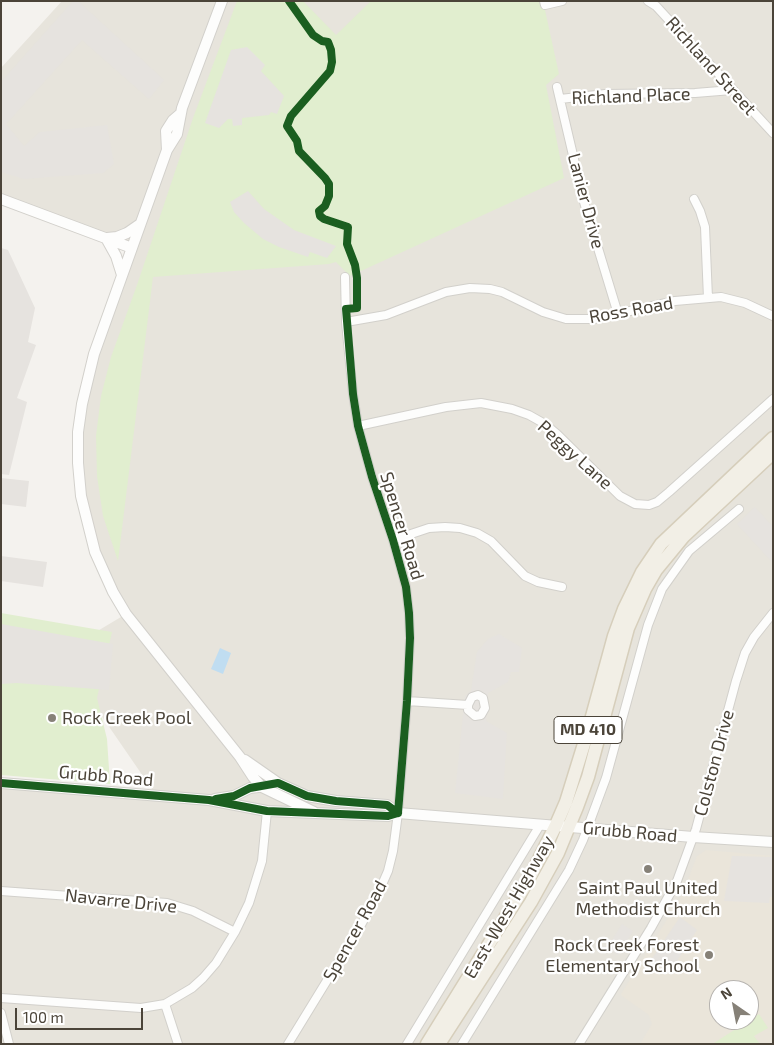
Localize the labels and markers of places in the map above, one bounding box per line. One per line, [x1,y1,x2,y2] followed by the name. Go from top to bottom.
[62,707,191,729] place label: Rock Creek Pool
[46,712,58,724] marker: Rock Creek Pool
[642,863,654,875] marker: Saint Paul United Methodist Church
[575,877,721,920] place label: Saint Paul United Methodist Church
[545,934,699,976] place label: Rock Creek Forest Elementary School
[703,949,715,961] marker: Rock Creek Forest Elementary School

